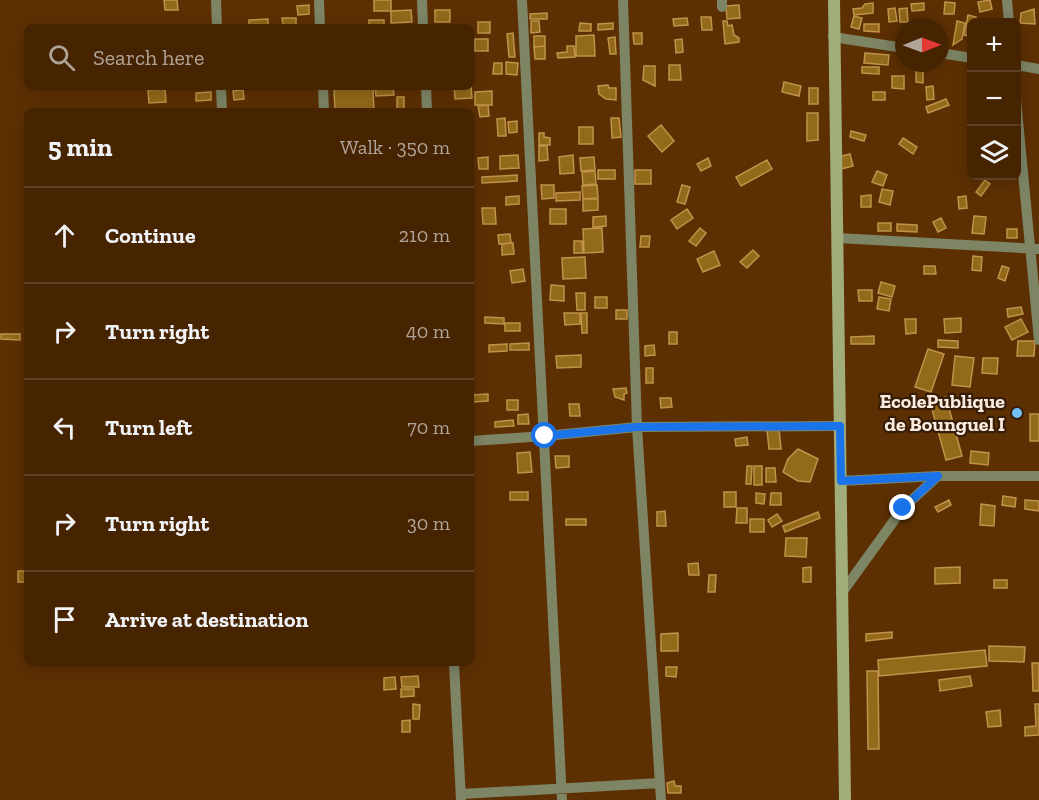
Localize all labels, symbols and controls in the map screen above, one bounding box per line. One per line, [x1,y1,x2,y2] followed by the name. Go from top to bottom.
[895,18,949,72] north arrow
[967,18,1021,180] map controls
[967,18,1021,72] button: +
[24,24,474,90] search box
[45,41,78,74] icon: search
[93,44,204,71] text: Search here
[967,72,1021,126] button: −
[967,126,1021,180] button: layers
[48,131,112,163] text: 5 min
[340,135,450,159] text: Walk · 350 m
[48,219,81,252] icon: ahead
[105,222,196,249] text: Continue
[399,223,450,247] text: 210 m
[48,315,81,348] icon: right
[105,318,209,345] text: Turn right
[406,319,450,343] text: 40 m
[879,389,1005,436] place label: EcolePublique de Bounguel I
[1010,406,1024,420] marker: EcolePublique de Bounguel I
[48,411,81,444] icon: left
[105,414,192,441] text: Turn left
[407,415,450,439] text: 70 m
[531,422,557,448] route start
[889,494,915,520] route end
[48,507,81,540] icon: right
[105,510,209,537] text: Turn right
[407,511,450,535] text: 30 m
[48,603,81,636] icon: arrive
[105,606,308,633] text: Arrive at destination

